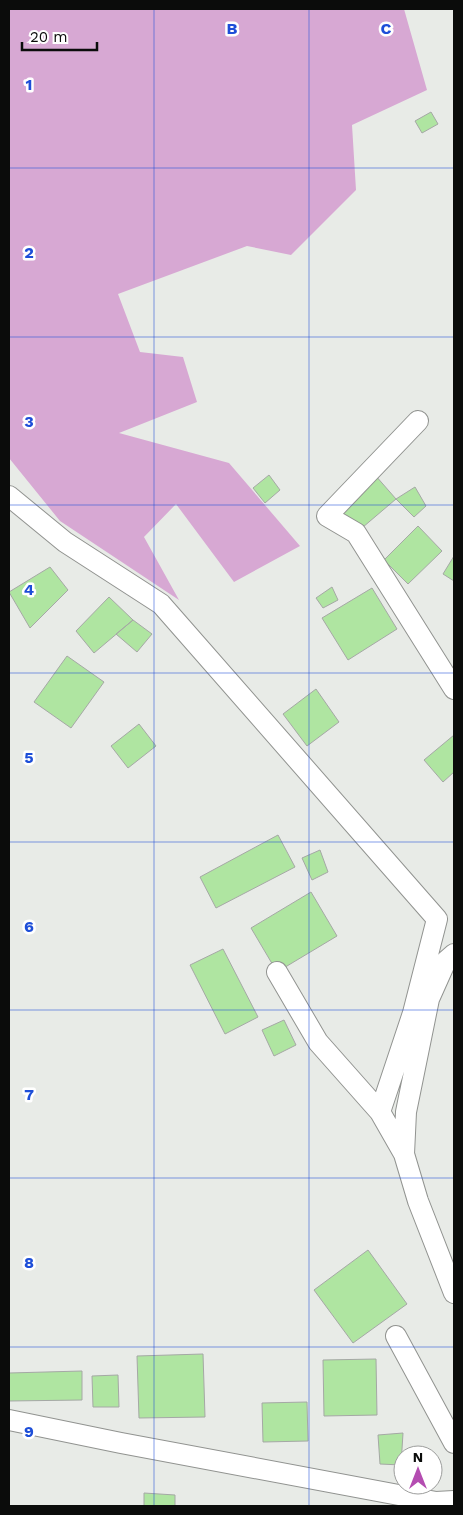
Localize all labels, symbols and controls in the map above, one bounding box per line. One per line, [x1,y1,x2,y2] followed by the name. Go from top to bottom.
[227,19,238,38] text: B
[381,19,392,38] text: C
[22,20,98,52] scale bar
[30,28,68,46] text: 20 m
[26,75,32,94] text: 1
[24,243,34,262] text: 2
[24,412,34,431] text: 3
[24,580,34,599] text: 4
[24,748,34,767] text: 5
[24,917,34,936] text: 6
[24,1085,34,1104] text: 7
[24,1253,34,1272] text: 8
[24,1422,34,1441] text: 9
[393,1445,443,1495] north arrow
[413,1449,423,1465] text: N

